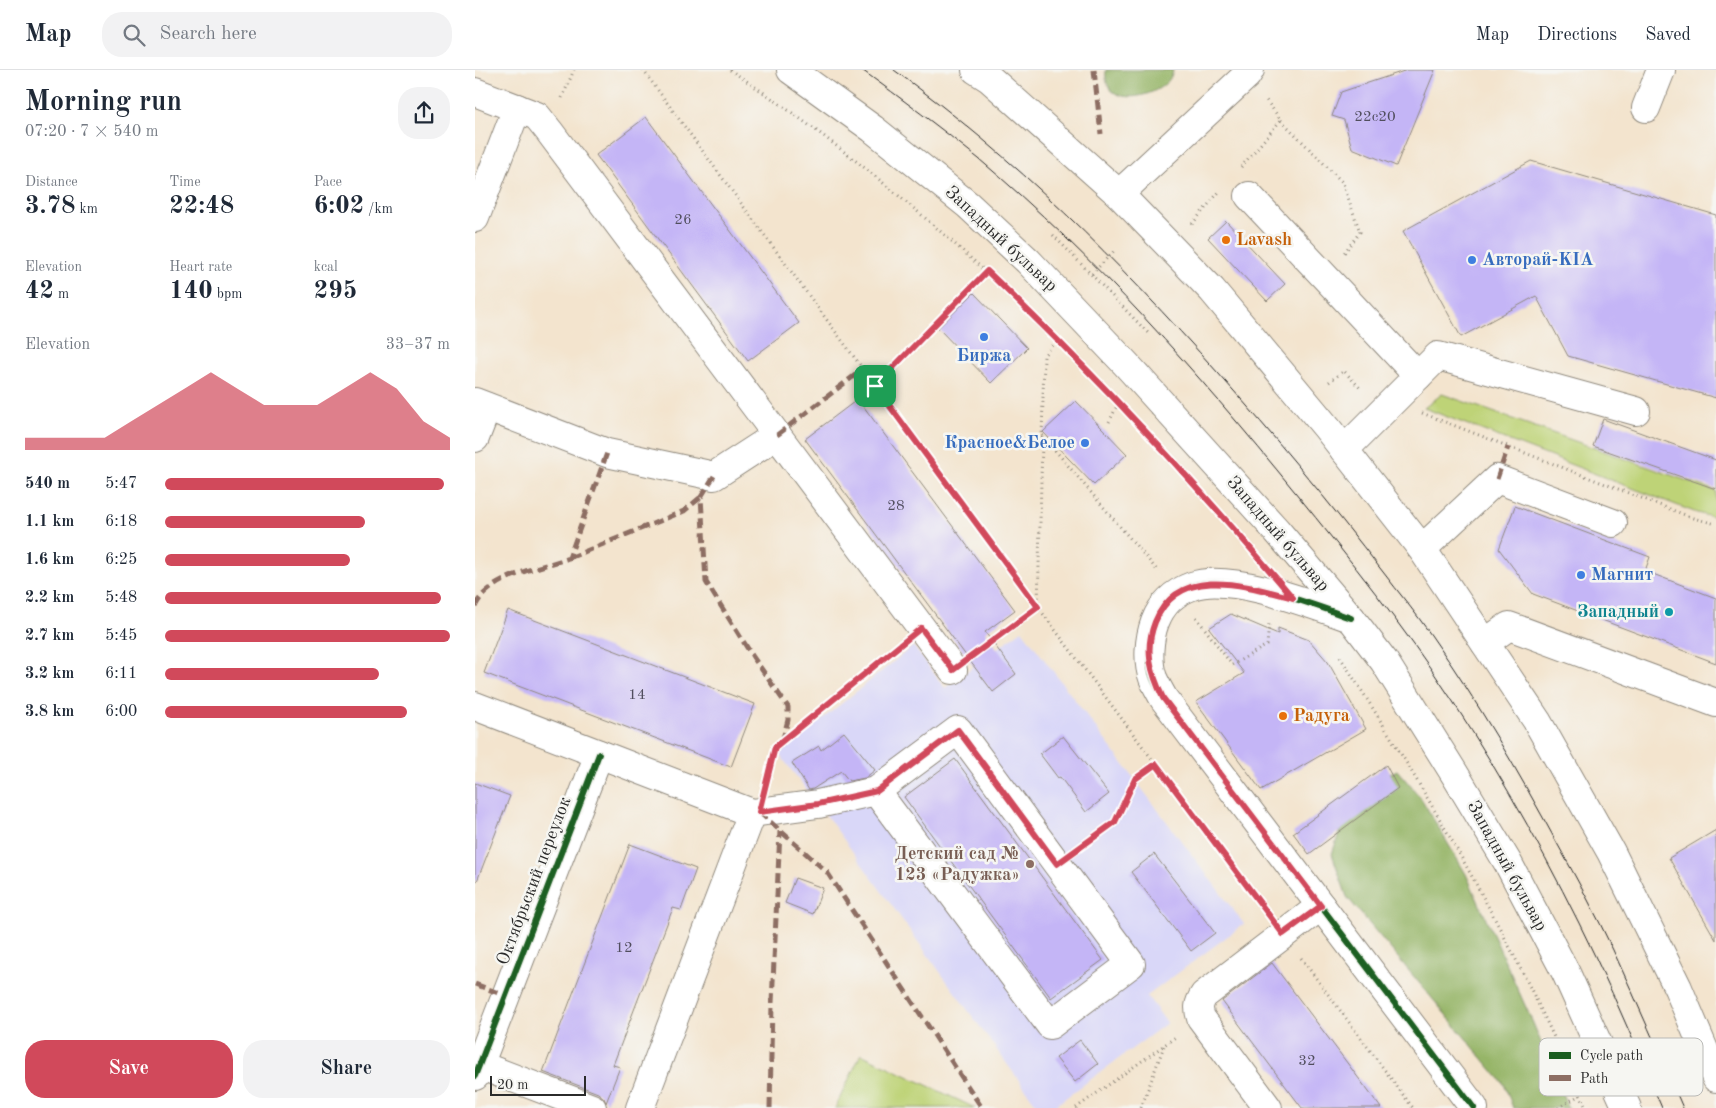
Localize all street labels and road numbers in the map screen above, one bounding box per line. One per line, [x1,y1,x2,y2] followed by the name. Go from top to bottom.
[941,183,1061,295] street label: Западный бульвар
[1223,473,1333,595] street label: Западный бульвар
[494,794,574,968] street label: Октябрьский переулок
[1464,798,1550,934] street label: Западный бульвар

